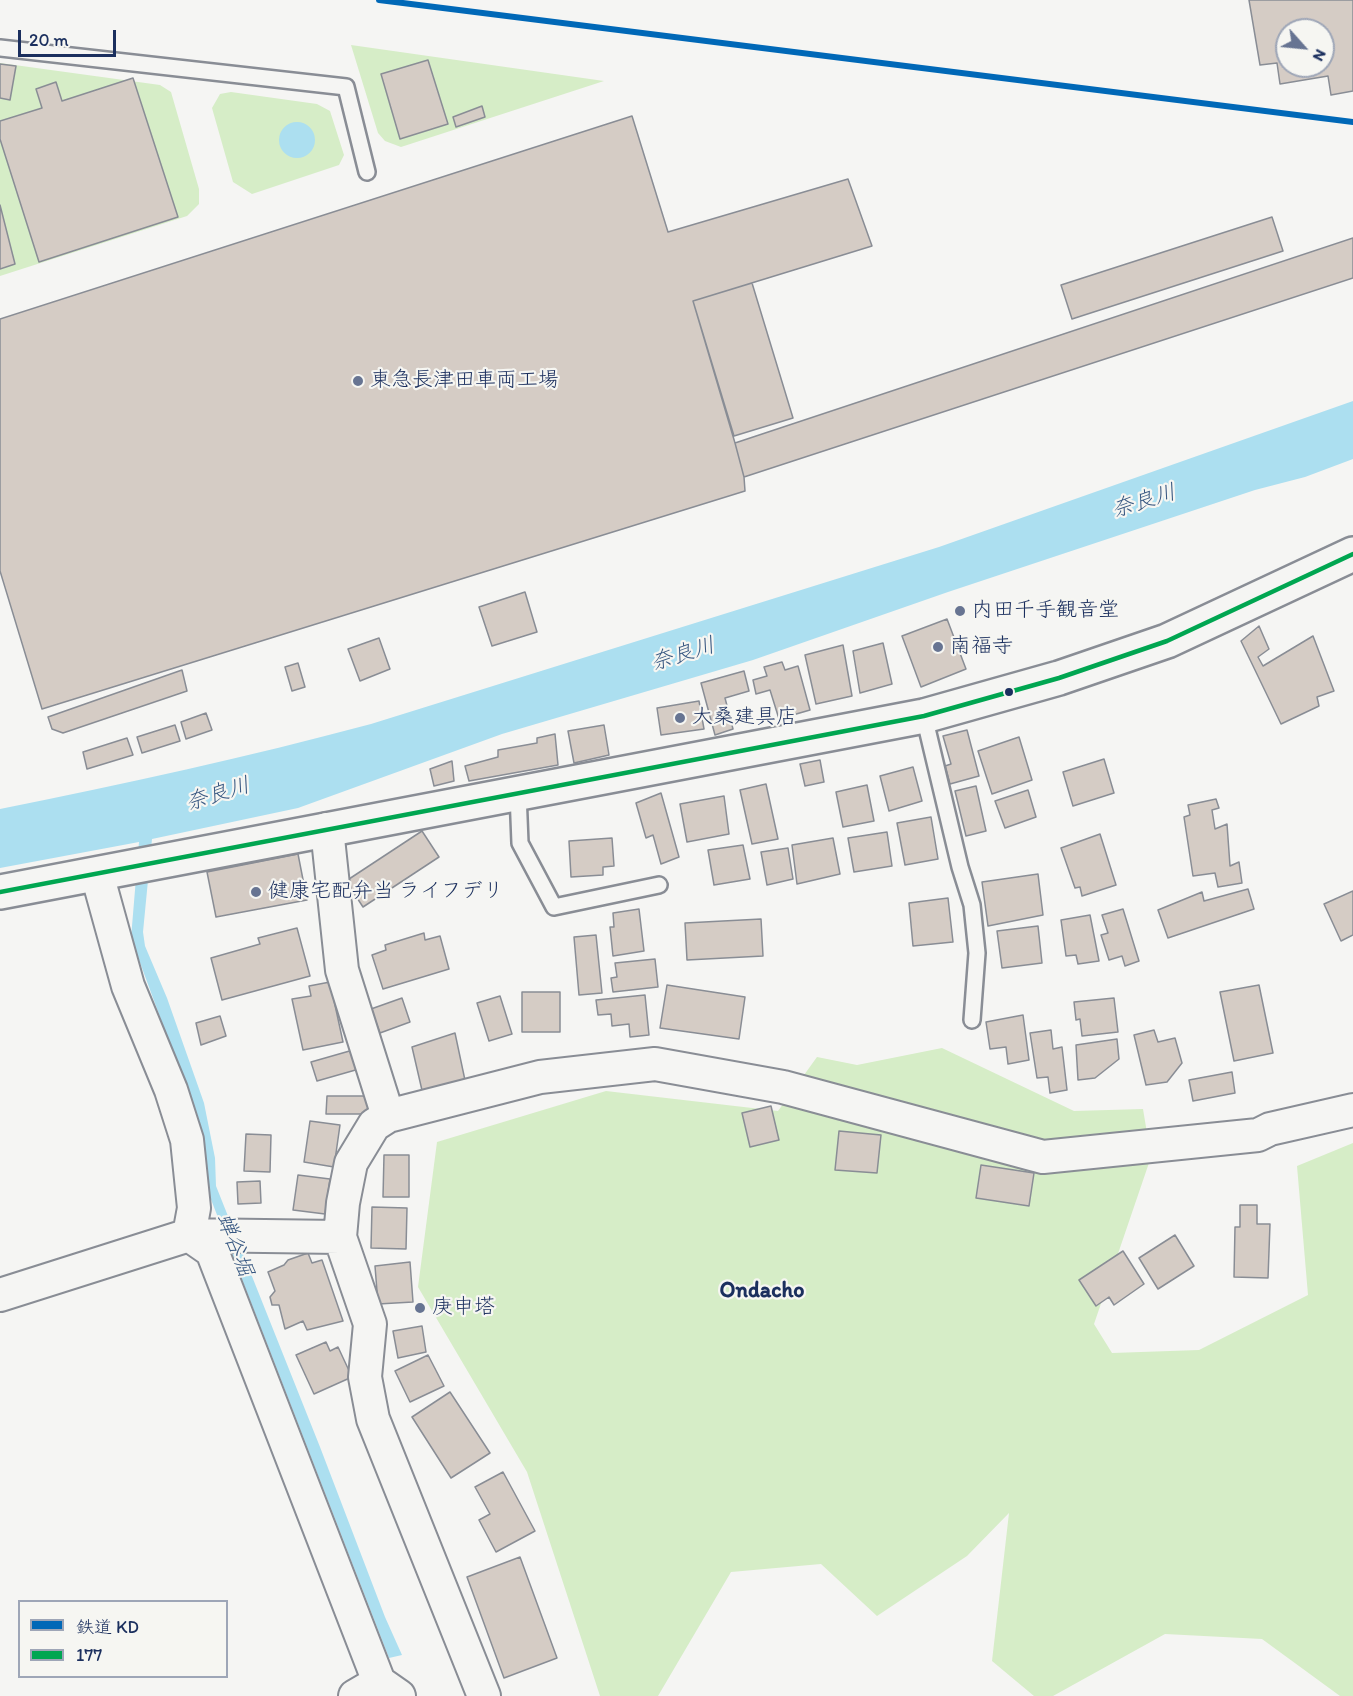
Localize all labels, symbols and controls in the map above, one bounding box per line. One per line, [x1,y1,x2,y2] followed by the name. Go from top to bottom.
[21,18,118,56] scale bar
[1275,18,1335,78] north arrow
[29,29,69,51] text: 20 m
[1309,46,1331,65] text: N
[370,368,559,394] place label: 東急長津田車両工場
[351,374,365,388] marker: 東急長津田車両工場
[1109,480,1179,524] water label: 奈良川
[972,598,1119,624] place label: 内田千手観音堂
[953,604,967,618] marker: 内田千手観音堂
[648,633,718,677] water label: 奈良川
[950,634,1013,660] place label: 南福寺
[931,640,945,654] marker: 南福寺
[1003,686,1015,698] unlabelled marker
[692,705,797,731] place label: 大桑建具店
[673,711,687,725] marker: 大桑建具店
[183,773,253,817] water label: 奈良川
[268,879,504,905] place label: 健康宅配弁当 ライフデリ
[249,885,263,899] marker: 健康宅配弁当 ライフデリ
[210,1209,258,1281] water label: 蝉谷堀
[720,1278,804,1304] district label: Ondacho
[432,1295,495,1321] place label: 庚申塔
[413,1301,427,1315] marker: 庚申塔
[18,1600,228,1678] legend
[76,1616,139,1638] text: 鉄道 KD
[76,1644,102,1666] text: 177

